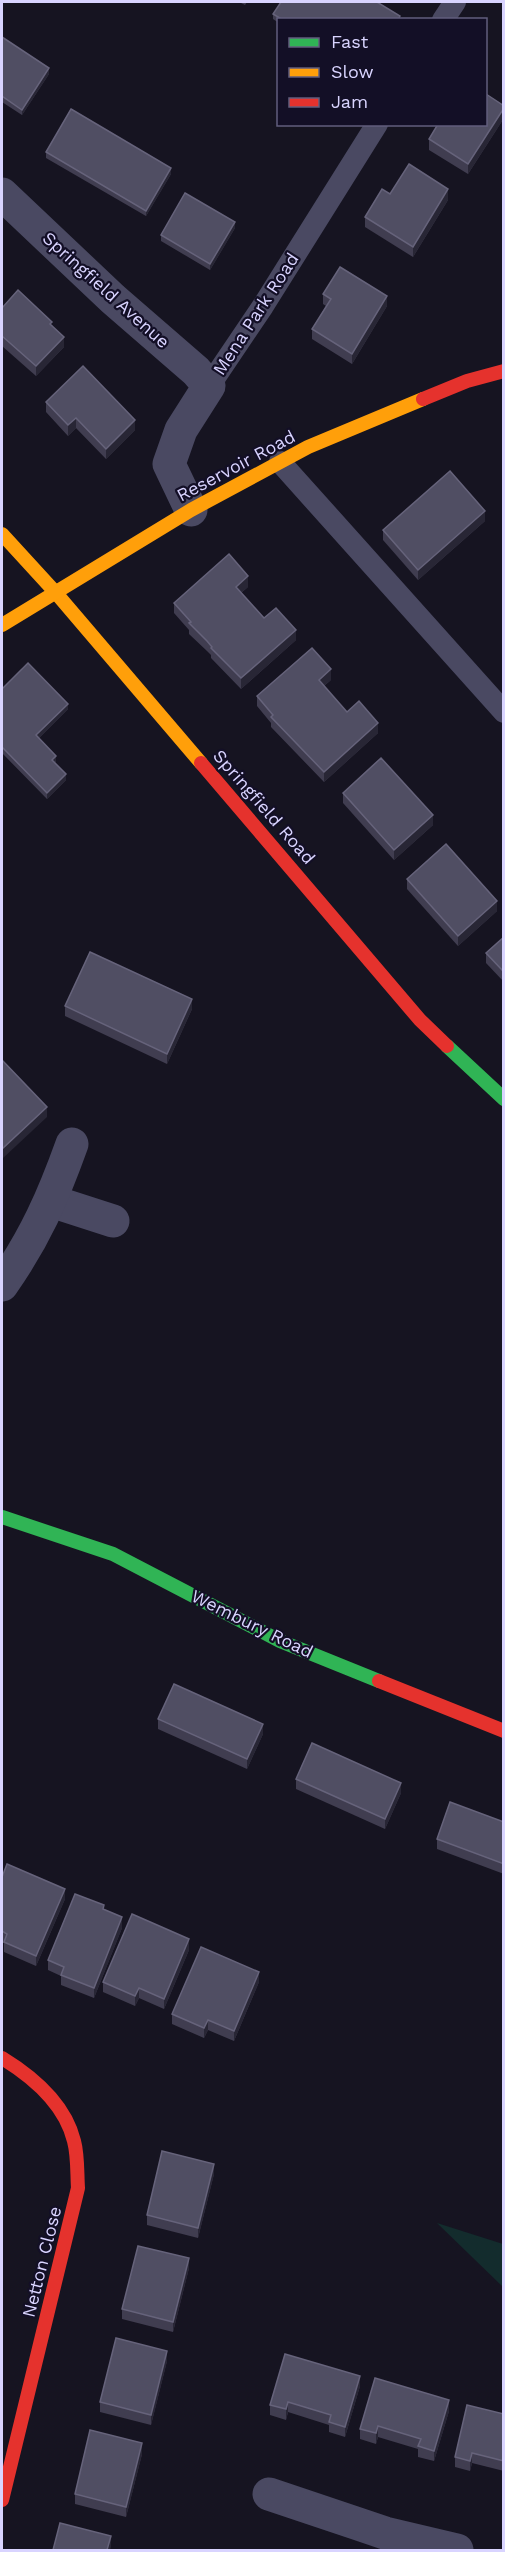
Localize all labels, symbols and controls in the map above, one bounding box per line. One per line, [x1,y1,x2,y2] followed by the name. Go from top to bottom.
[277,18,487,126] legend
[331,31,369,52] text: Fast
[331,61,374,82] text: Slow
[331,91,368,112] text: Jam
[38,227,174,352] street label: Springfield Avenue
[208,249,303,379] street label: Mena Park Road
[173,425,299,506] street label: Reservoir Road
[209,745,320,868] street label: Springfield Road
[188,1585,317,1662] street label: Wembury Road
[18,2204,65,2320] street label: Netton Close

